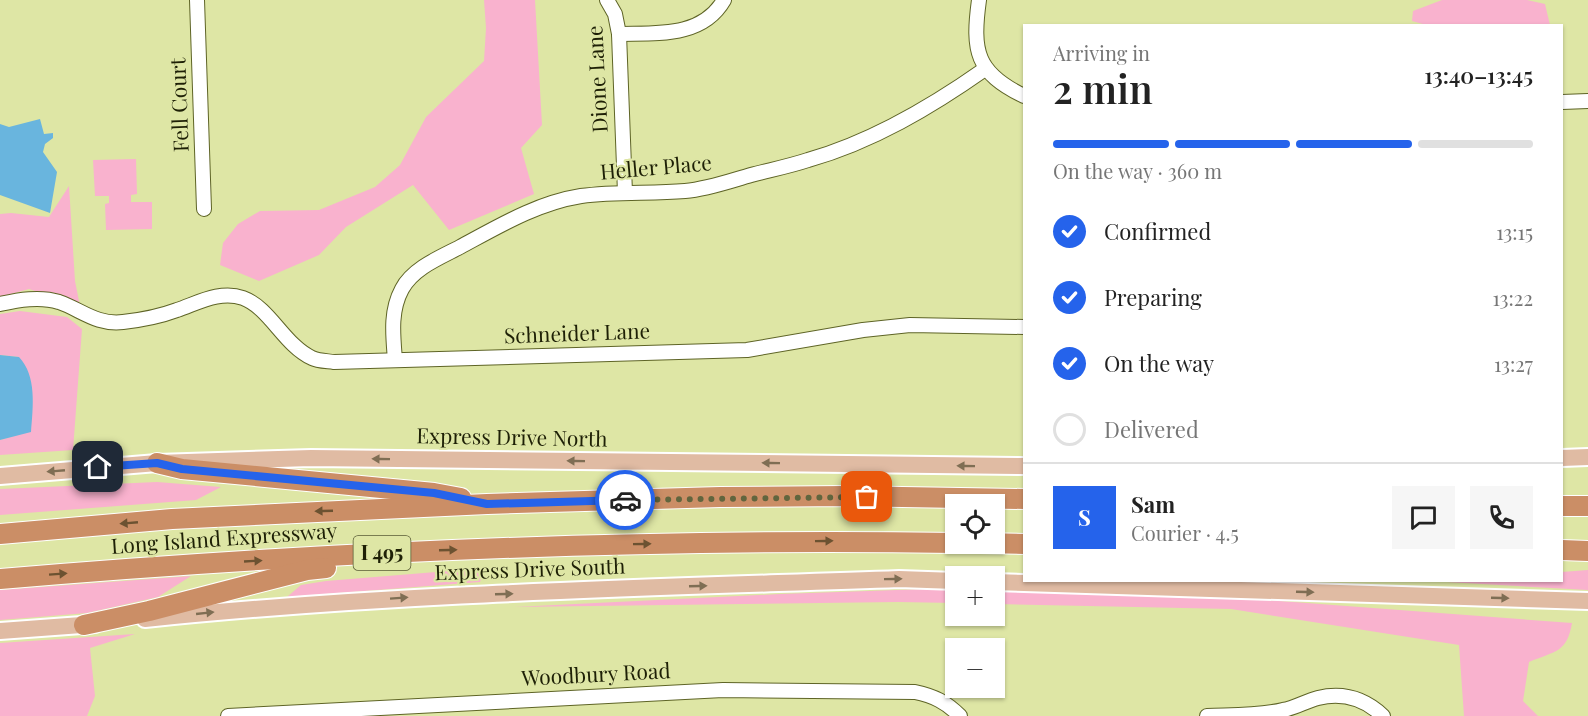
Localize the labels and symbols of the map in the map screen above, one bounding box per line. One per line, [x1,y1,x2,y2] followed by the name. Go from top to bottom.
[579,25,613,133] street label: Dione Lane
[162,57,194,153] street label: Fell Court
[599,147,713,185] street label: Heller Place
[503,315,650,349] street label: Schneider Lane
[416,420,608,452] street label: Express Drive North
[72,441,123,492] pin
[372,454,391,463] one-way arrow
[567,456,586,466] one-way arrow
[762,458,781,468] one-way arrow
[957,461,976,471] one-way arrow
[47,466,66,476] one-way arrow
[595,470,655,530] courier
[841,471,892,522] pin
[314,507,333,516] one-way arrow
[110,515,338,559] street label: Long Island Expressway
[119,518,138,528] one-way arrow
[354,536,410,570] road number: I 495
[815,536,834,546] one-way arrow
[633,539,652,549] one-way arrow
[438,545,457,554] one-way arrow
[434,551,626,585] street label: Express Drive South
[243,556,262,565] one-way arrow
[49,569,68,579] one-way arrow
[884,574,903,584] one-way arrow
[689,582,708,591] one-way arrow
[1295,587,1314,596] one-way arrow
[494,589,513,598] one-way arrow
[1490,593,1509,603] one-way arrow
[390,594,409,603] one-way arrow
[195,608,214,618] one-way arrow
[520,655,671,691] street label: Woodbury Road

